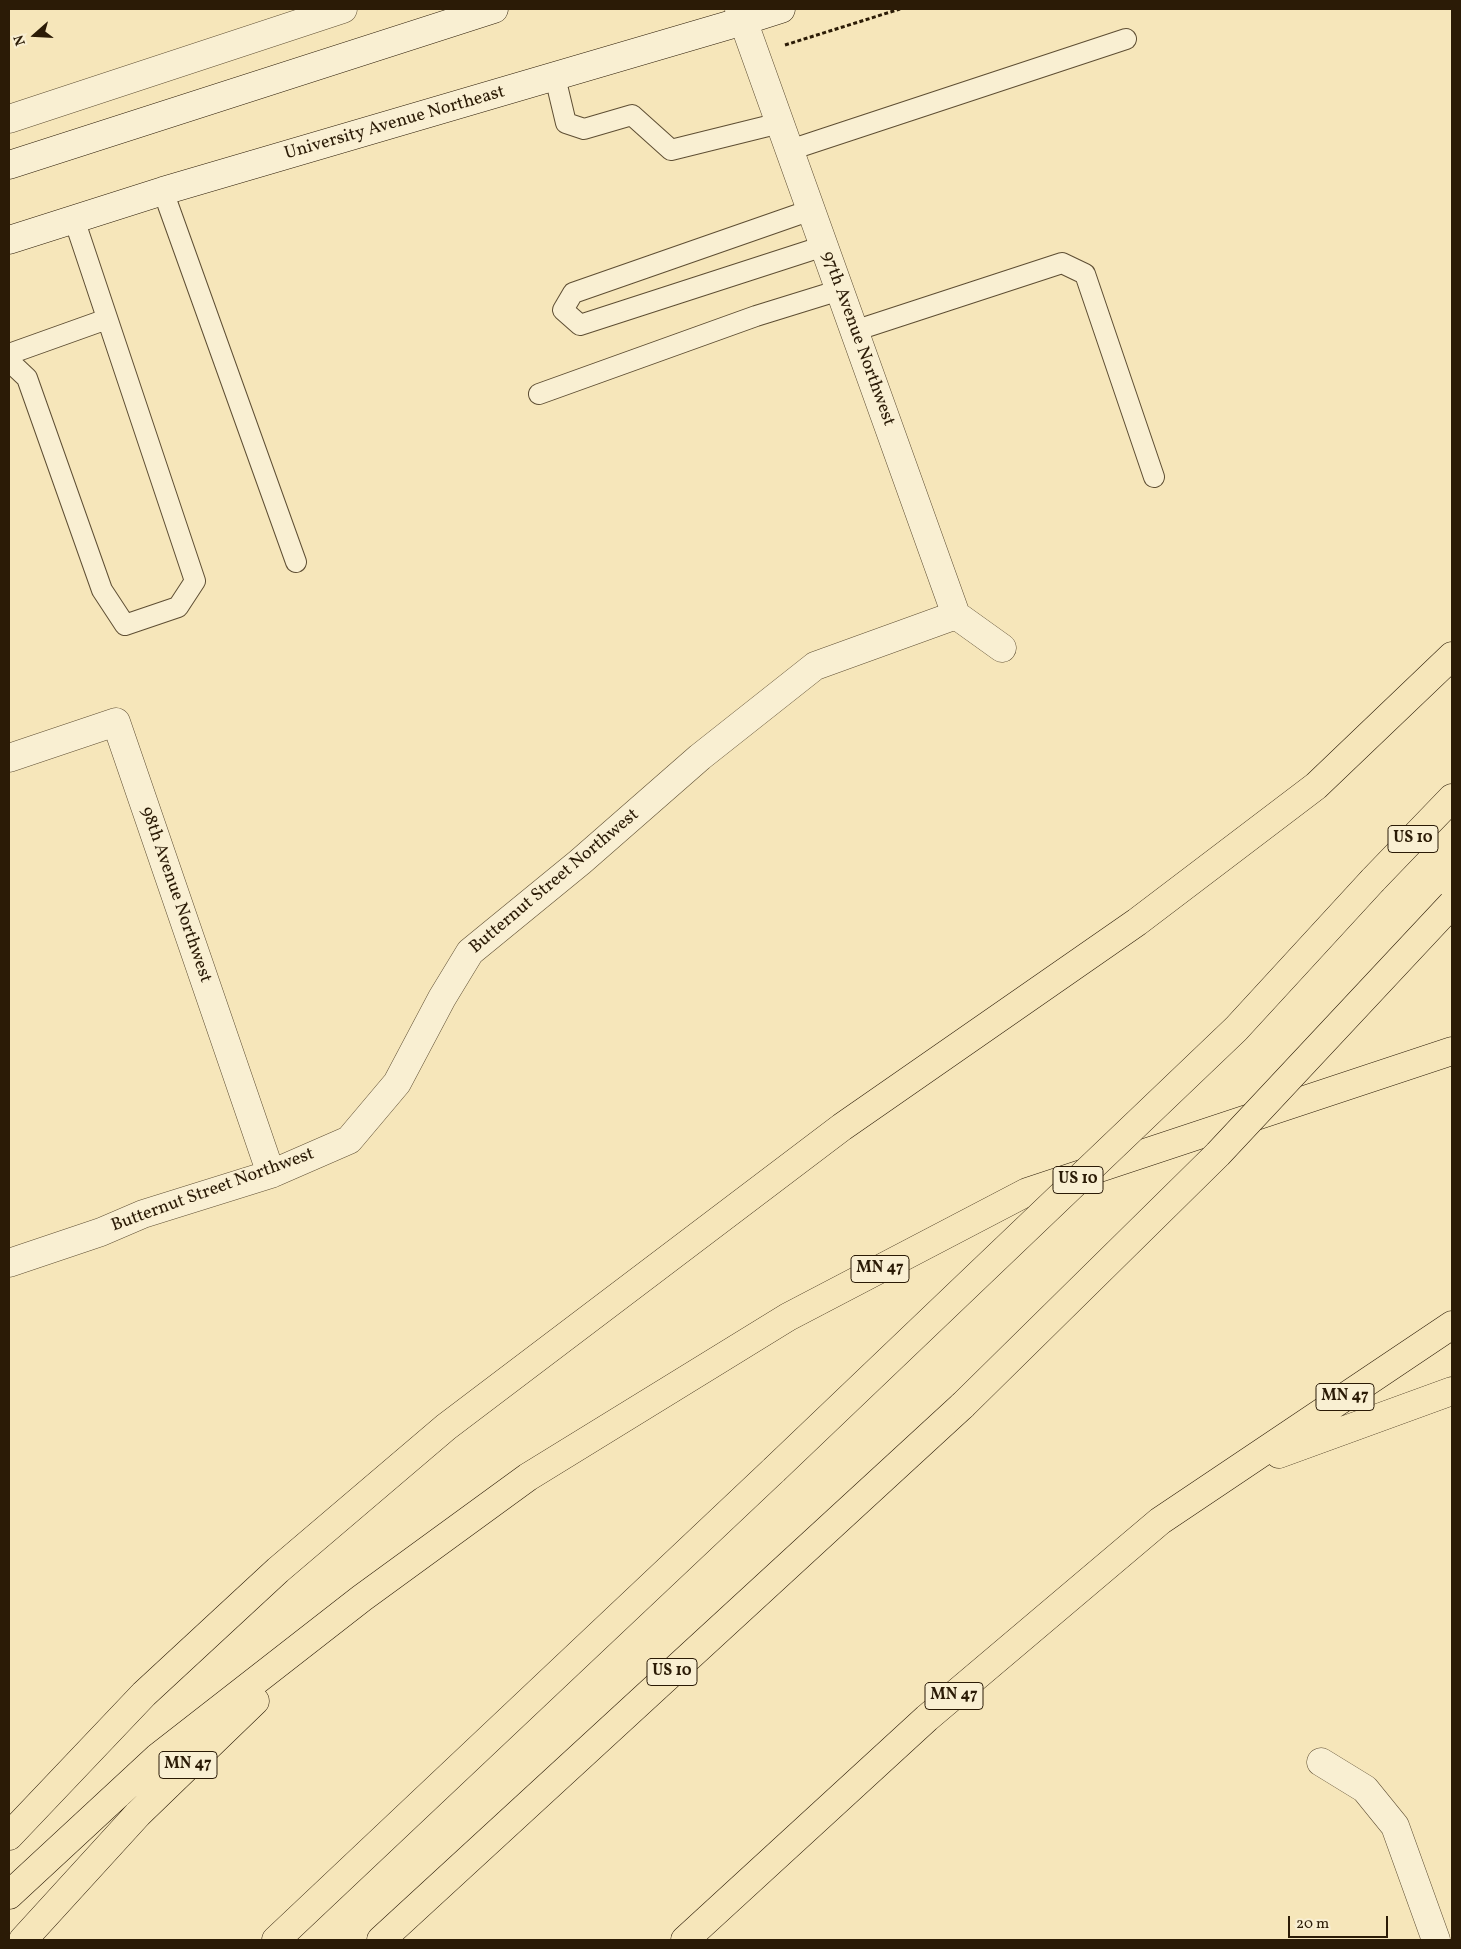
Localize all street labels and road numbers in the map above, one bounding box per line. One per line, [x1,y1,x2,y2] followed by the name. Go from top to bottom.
[282,82,508,166] street label: University Avenue Northeast
[815,249,899,429] street label: 97th Avenue Northwest
[135,804,215,986] street label: 98th Avenue Northwest
[466,805,644,959] street label: Butternut Street Northwest
[1388,826,1438,852] road number: US 10
[109,1144,317,1238] street label: Butternut Street Northwest
[1053,1166,1103,1194] road number: US 10
[851,1256,909,1282] road number: MN 47
[1316,1384,1374,1410] road number: MN 47
[647,1658,697,1685] road number: US 10
[925,1682,983,1710] road number: MN 47
[159,1752,217,1778] road number: MN 47

